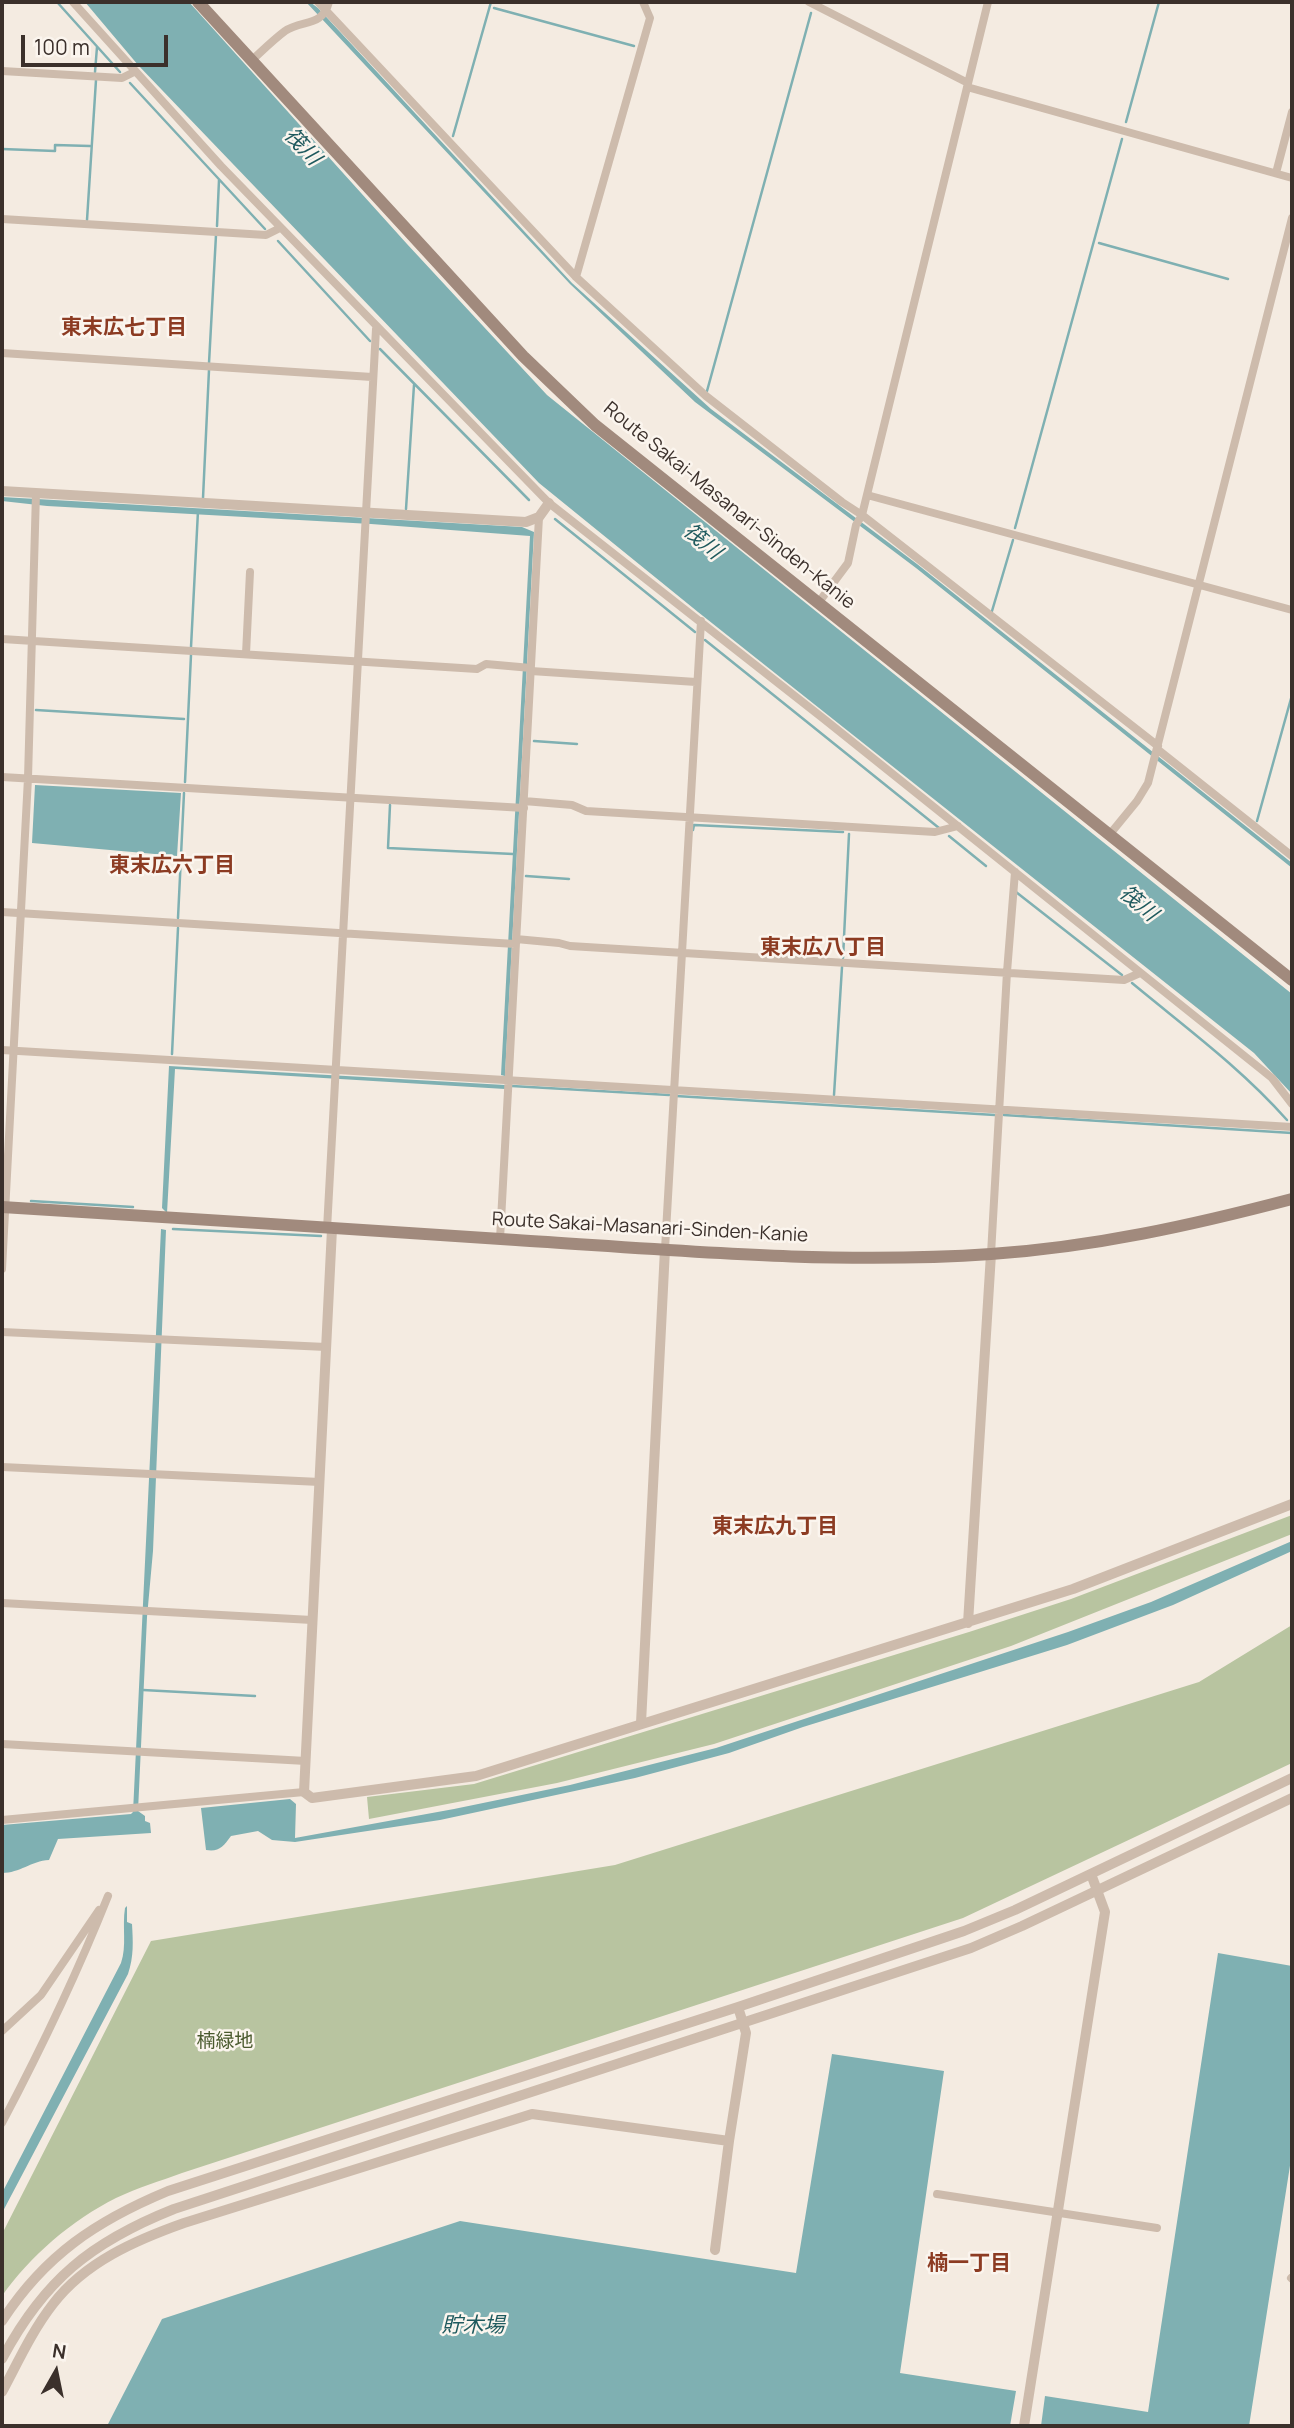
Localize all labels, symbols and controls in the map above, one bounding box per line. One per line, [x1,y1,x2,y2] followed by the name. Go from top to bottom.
[24,21,172,65] scale bar
[34,33,90,61] text: 100 m
[278,123,326,171] water label: 筏川
[61,315,187,341] district label: 東末広七丁目
[599,397,859,615] street label: Route Sakai-Masanari-Sinden-Kanie
[678,519,726,565] water label: 筏川
[109,853,235,879] district label: 東末広六丁目
[1114,881,1162,927] water label: 筏川
[760,935,886,961] district label: 東末広八丁目
[491,1208,809,1248] street label: Route Sakai-Masanari-Sinden-Kanie
[712,1514,838,1540] district label: 東末広九丁目
[197,2031,253,2053] park label: 楠緑地
[927,2251,1011,2277] district label: 楠一丁目
[442,2313,504,2339] water label: 貯木場
[21,2337,91,2407] north arrow
[51,2337,68,2365] text: N

